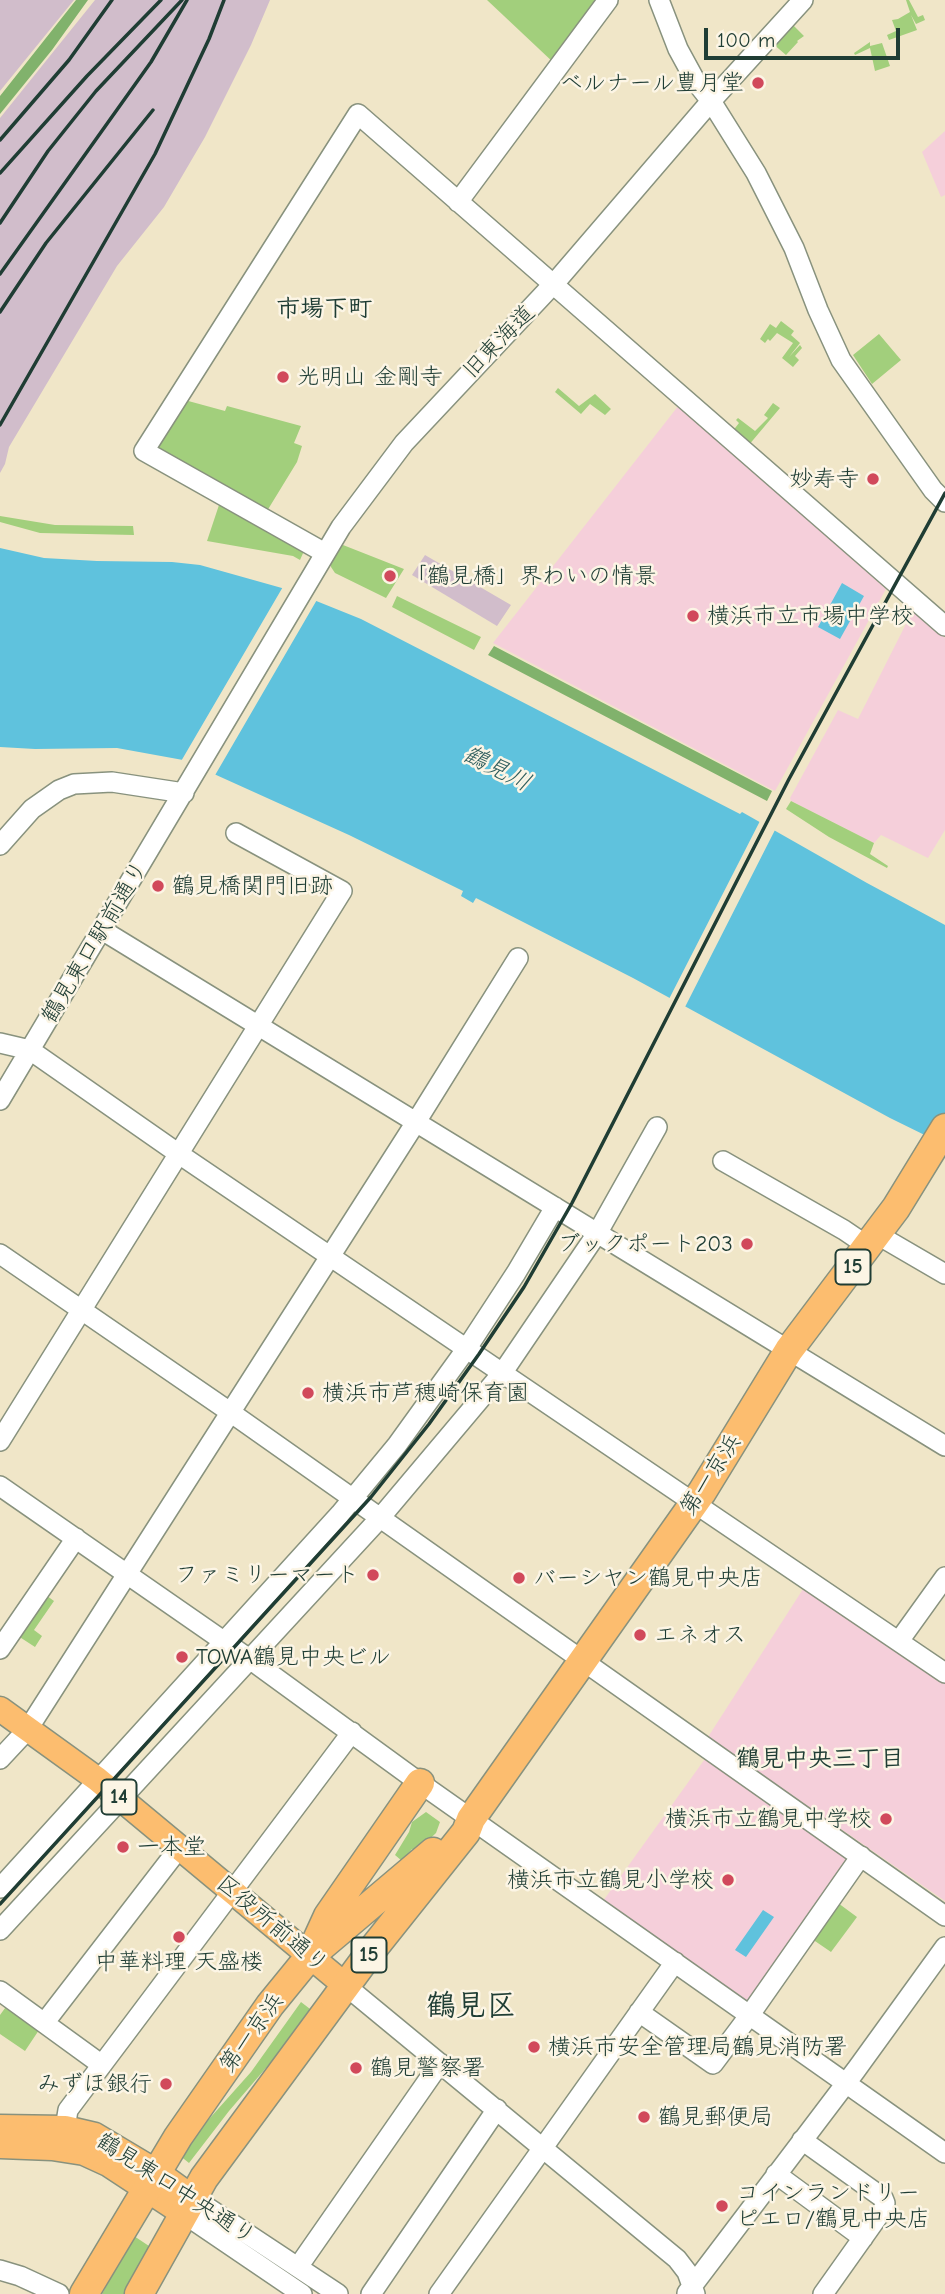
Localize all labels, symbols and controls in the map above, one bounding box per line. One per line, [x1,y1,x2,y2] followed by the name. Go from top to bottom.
[707,14,903,58] scale bar
[717,28,775,52] text: 100 m
[560,69,744,97] place label: ベルナール豊月堂
[750,75,766,91] marker: ベルナール豊月堂
[276,295,372,323] district label: 市場下町
[457,299,541,385] street label: 旧東海道
[297,363,443,391] place label: 光明山 金剛寺
[275,369,291,385] marker: 光明山 金剛寺
[790,465,859,493] place label: 妙寿寺
[865,471,881,487] marker: 妙寿寺
[404,562,657,590] place label: 「鶴見橋」界わいの情景
[382,568,398,584] marker: 「鶴見橋」界わいの情景
[707,602,914,630] place label: 横浜市立市場中学校
[685,608,701,624] marker: 横浜市立市場中学校
[458,740,536,798] water label: 鶴見川
[36,856,154,1028] street label: 鶴見東口駅前通り
[172,872,333,900] place label: 鶴見橋関門旧跡
[150,878,166,894] marker: 鶴見橋関門旧跡
[557,1230,733,1258] place label: ブックポート203
[739,1236,755,1252] marker: ブックポート203
[836,1250,870,1284] road number: 15
[322,1379,529,1407] place label: 横浜市芦穂崎保育園
[300,1385,316,1401] marker: 横浜市芦穂崎保育園
[674,1429,748,1521] street label: 第一京浜
[175,1561,359,1589] place label: ファミリーマート
[533,1564,763,1592] place label: バーシヤン鶴見中央店
[365,1567,381,1583] marker: ファミリーマート
[511,1570,527,1586] marker: バーシヤン鶴見中央店
[654,1621,746,1649] place label: エネオス
[632,1627,648,1643] marker: エネオス
[196,1643,391,1671] place label: TOWA鶴見中央ビル
[174,1649,190,1665] marker: TOWA鶴見中央ビル
[736,1745,904,1773] district label: 鶴見中央三丁目
[102,1780,136,1814] road number: 14
[665,1805,872,1833] place label: 横浜市立鶴見中学校
[878,1811,894,1827] marker: 横浜市立鶴見中学校
[137,1833,206,1861] place label: 一本堂
[115,1839,131,1855] marker: 一本堂
[507,1866,714,1894] place label: 横浜市立鶴見小学校
[210,1869,334,1979] street label: 区役所前通り
[720,1872,736,1888] marker: 横浜市立鶴見小学校
[171,1929,187,1945] marker: 中華料理 天盛楼
[352,1938,386,1972] road number: 15
[95,1948,263,1976] place label: 中華料理 天盛楼
[214,1988,290,2078] street label: 第一京浜
[426,1989,516,2025] district label: 鶴見区
[548,2033,847,2061] place label: 横浜市安全管理局鶴見消防署
[526,2039,542,2055] marker: 横浜市安全管理局鶴見消防署
[370,2054,485,2082] place label: 鶴見警察署
[348,2060,364,2076] marker: 鶴見警察署
[37,2070,152,2098] place label: みずほ銀行
[158,2076,174,2092] marker: みずほ銀行
[658,2103,773,2131] place label: 鶴見郵便局
[636,2109,652,2125] marker: 鶴見郵便局
[91,2127,261,2251] street label: 鶴見東口中央通り
[736,2179,930,2233] place label: コインランドリー ピエロ/鶴見中央店
[714,2198,730,2214] marker: コインランドリー ピエロ/鶴見中央店

